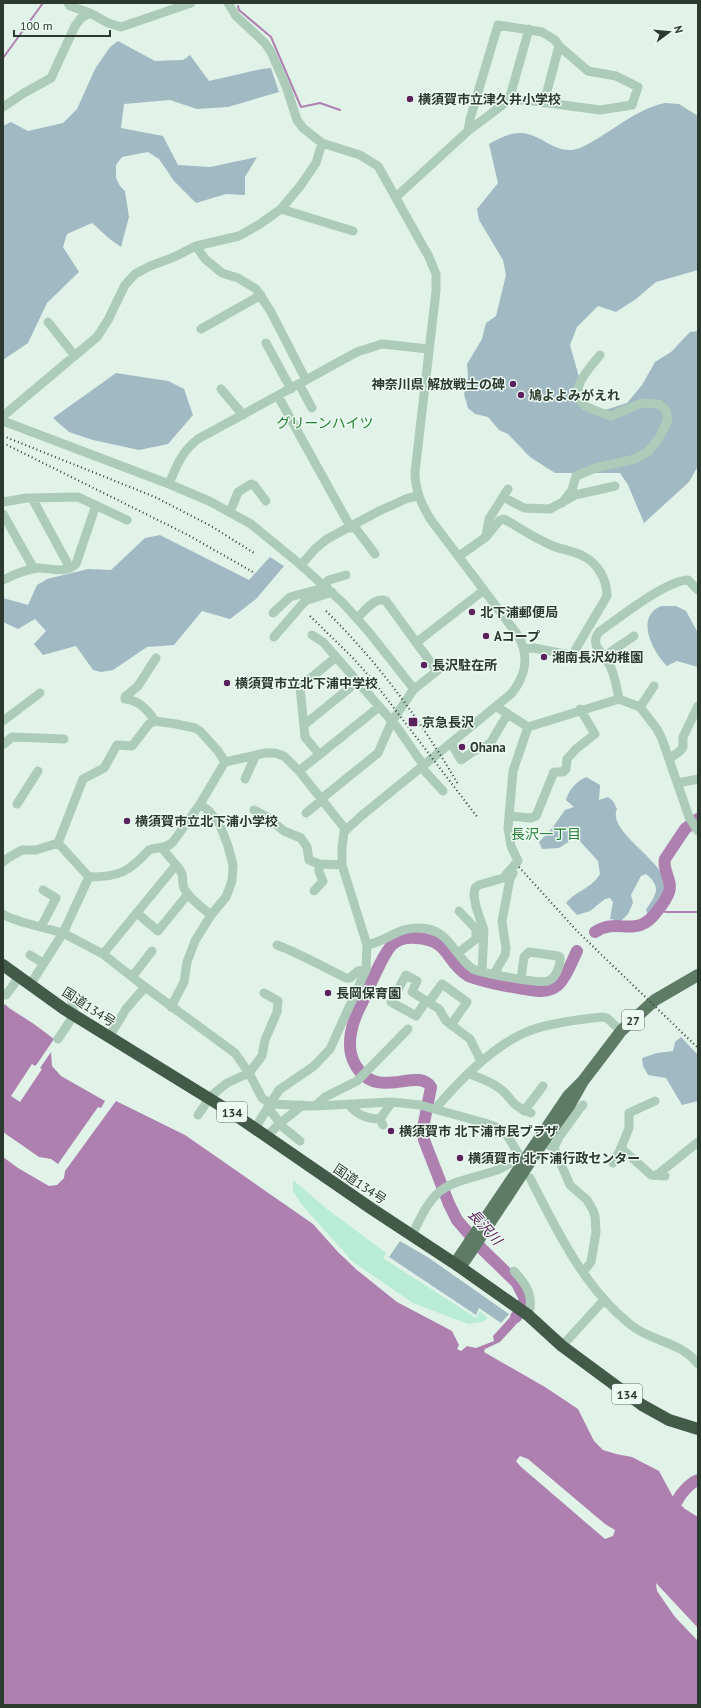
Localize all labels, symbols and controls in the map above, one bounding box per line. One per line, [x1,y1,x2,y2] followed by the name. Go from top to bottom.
[14,12,110,38] scale bar
[649,12,689,52] north arrow
[20,18,53,33] text: 100 m
[671,24,686,35] text: N
[418,91,561,108] place label: 横須賀市立津久井小学校
[405,94,415,104] marker: 横須賀市立津久井小学校
[372,376,505,393] place label: 神奈川県 解放戦士の碑
[508,379,518,389] marker: 神奈川県 解放戦士の碑
[529,387,620,404] place label: 鳩よよみがえれ
[516,390,526,400] marker: 鳩よよみがえれ
[276,414,374,432] district label: グリーンハイツ
[480,604,558,621] place label: 北下浦郵便局
[467,607,477,617] marker: 北下浦郵便局
[494,628,540,645] place label: Aコープ
[481,631,491,641] marker: Aコープ
[552,649,643,666] place label: 湘南長沢幼稚園
[539,652,549,662] marker: 湘南長沢幼稚園
[432,657,497,674] place label: 長沢駐在所
[419,660,429,670] marker: 長沢駐在所
[235,675,378,692] place label: 横須賀市立北下浦中学校
[222,678,232,688] marker: 横須賀市立北下浦中学校
[422,714,474,731] place label: 京急長沢
[407,716,419,728] marker: 京急長沢
[470,739,506,756] place label: Ohana
[457,742,467,752] marker: Ohana
[135,813,278,830] place label: 横須賀市立北下浦小学校
[122,816,132,826] marker: 横須賀市立北下浦小学校
[511,825,581,843] district label: 長沢一丁目
[59,983,119,1031] street label: 国道134号
[336,985,401,1002] place label: 長岡保育園
[323,988,333,998] marker: 長岡保育園
[622,1010,644,1030] road number: 27
[217,1102,247,1122] road number: 134
[399,1123,558,1140] place label: 横須賀市 北下浦市民プラザ
[386,1126,396,1136] marker: 横須賀市 北下浦市民プラザ
[468,1150,640,1167] place label: 横須賀市 北下浦行政センター
[455,1153,465,1163] marker: 横須賀市 北下浦行政センター
[330,1160,390,1208] street label: 国道134号
[464,1205,507,1250] water label: 長沢川
[612,1384,642,1404] road number: 134

